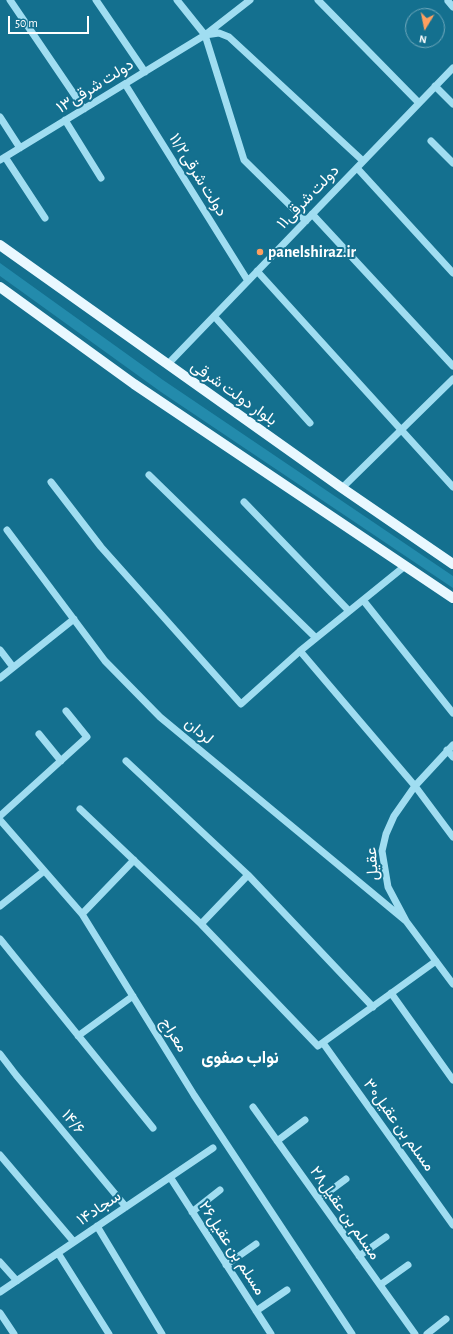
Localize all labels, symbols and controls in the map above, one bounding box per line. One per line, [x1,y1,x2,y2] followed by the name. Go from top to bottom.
[10,8,91,34] scale bar
[405,8,445,48] north arrow
[15,17,38,29] text: 50 m
[418,33,428,45] text: N
[53,55,137,117] street label: ۱۳دولت شرقی
[165,130,231,220] street label: ۱۱/۲دولت شرقی
[273,161,343,233] street label: ۱۱دولت شرقی
[268,242,356,262] place label: panelshiraz.ir
[255,247,265,257] marker: panelshiraz.ir
[187,356,281,430] street label: بلوار دولت شرقی
[181,713,217,749] street label: لردان
[361,847,383,881] street label: عقیل
[156,1014,192,1056] street label: معراج
[201,1048,279,1068] district label: نواب صفوی
[359,1075,439,1175] street label: مسلم بن عقیل۳۰
[57,1106,89,1138] street label: ۱۴/۶
[306,1162,384,1264] street label: مسلم بن عقیل۲۸
[73,1186,125,1230] street label: ۱۴سجاد
[194,1197,270,1299] street label: مسلم بن عقیل۲۶

